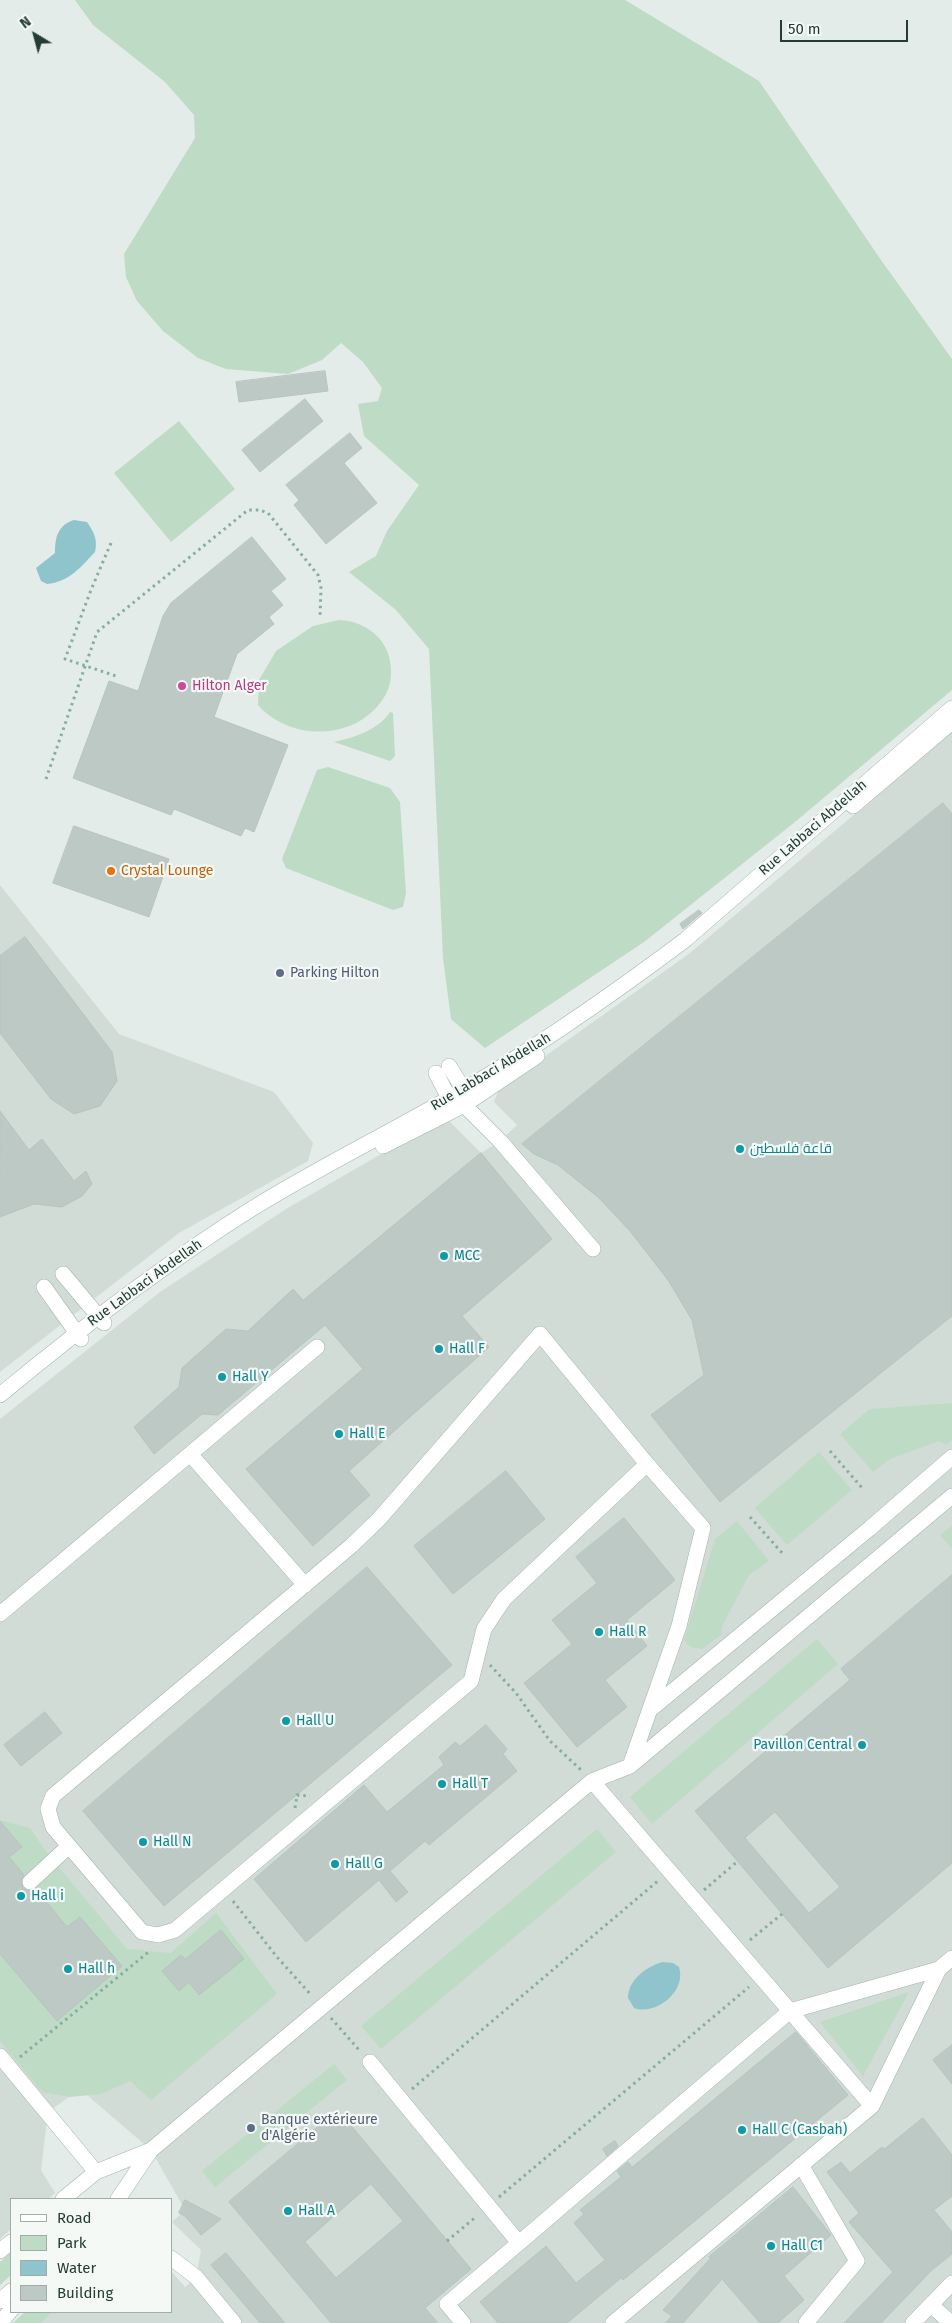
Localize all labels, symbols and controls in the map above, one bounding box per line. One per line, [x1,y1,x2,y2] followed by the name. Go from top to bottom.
[10,10,60,60] north arrow
[782,10,910,42] scale bar
[17,13,34,32] text: N
[788,20,821,38] text: 50 m
[192,678,267,694] place label: Hilton Alger
[176,680,188,692] marker: Hilton Alger
[756,777,870,879] street label: Rue Labbaci Abdellah
[121,863,213,879] place label: Crystal Lounge
[105,865,117,877] marker: Crystal Lounge
[290,965,379,981] place label: Parking Hilton
[274,967,286,979] marker: Parking Hilton
[428,1029,554,1115] street label: Rue Labbaci Abdellah
[750,1141,832,1157] place label: قاعة فلسطين
[734,1143,746,1155] marker: قاعة فلسطين
[85,1236,205,1330] street label: Rue Labbaci Abdellah
[454,1248,480,1264] place label: MCC
[438,1250,450,1262] marker: MCC
[449,1341,485,1357] place label: Hall F
[433,1343,445,1355] marker: Hall F
[232,1369,269,1385] place label: Hall Y
[216,1371,228,1383] marker: Hall Y
[349,1426,385,1442] place label: Hall E
[333,1428,345,1440] marker: Hall E
[609,1624,646,1640] place label: Hall R
[593,1626,605,1638] marker: Hall R
[296,1713,334,1729] place label: Hall U
[280,1715,292,1727] marker: Hall U
[753,1737,852,1753] place label: Pavillon Central
[856,1739,868,1751] marker: Pavillon Central
[452,1776,488,1792] place label: Hall T
[436,1778,448,1790] marker: Hall T
[153,1834,191,1850] place label: Hall N
[137,1836,149,1848] marker: Hall N
[345,1856,383,1872] place label: Hall G
[329,1858,341,1870] marker: Hall G
[31,1888,64,1904] place label: Hall i
[15,1890,27,1902] marker: Hall i
[78,1961,115,1977] place label: Hall h
[62,1963,74,1975] marker: Hall h
[261,2112,378,2144] place label: Banque extérieure d'Algérie
[245,2122,257,2134] marker: Banque extérieure d'Algérie
[752,2122,847,2138] place label: Hall C (Casbah)
[736,2124,748,2136] marker: Hall C (Casbah)
[10,2198,172,2313] legend
[298,2203,335,2219] place label: Hall A
[282,2205,294,2217] marker: Hall A
[57,2209,92,2227] text: Road
[57,2234,87,2252] text: Park
[781,2238,823,2254] place label: Hall C1
[765,2240,777,2252] marker: Hall C1
[57,2259,96,2277] text: Water
[57,2284,113,2302] text: Building

